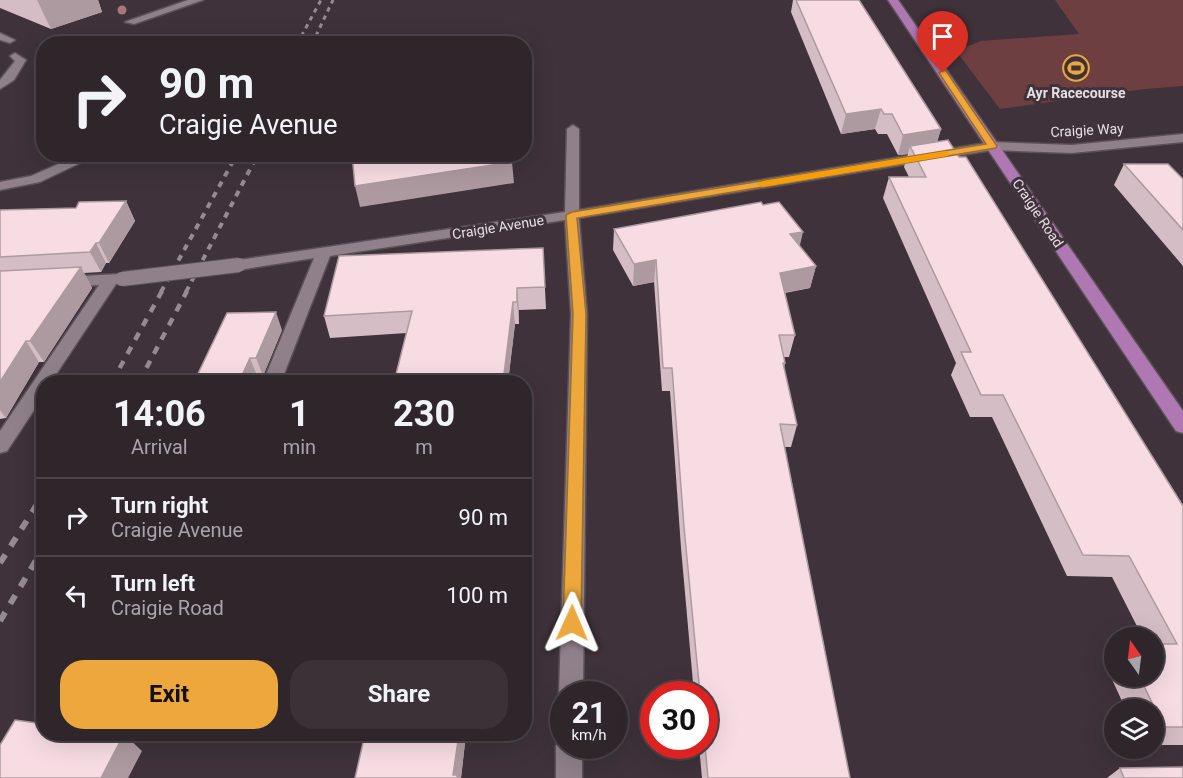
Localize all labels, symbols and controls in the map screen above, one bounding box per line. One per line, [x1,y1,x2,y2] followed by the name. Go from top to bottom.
[917,11,968,73] pin
[926,20,959,53] icon: arrive
[1061,53,1091,83] sports icon: Ayr Racecourse
[159,59,254,108] text: 90 m
[60,60,138,138] icon: right
[1027,85,1126,101] place label: Ayr Racecourse
[159,109,337,141] text: Craigie Avenue
[1050,120,1124,140] street label: Craigie Way
[1009,176,1067,250] street label: Craigie Road
[451,212,545,242] street label: Craigie Avenue
[113,393,206,435] text: 14:06
[289,393,310,435] text: 1
[393,393,455,435] text: 230
[131,435,188,459] text: Arrival
[283,435,316,459] text: min
[415,435,433,459] text: m
[111,493,208,518] text: Turn right
[60,501,93,534] icon: right
[459,505,508,530] text: 90 m
[111,518,243,542] text: Craigie Avenue
[111,571,195,596] text: Turn left
[60,579,93,612] icon: left
[446,583,508,608] text: 100 m
[540,591,604,655] position arrow
[111,596,224,620] text: Craigie Road
[1104,627,1164,687] north arrow
[1104,627,1164,759] map controls
[60,660,278,729] button: Exit
[290,660,508,729] button: Share
[640,681,718,759] speed limit sign: 30
[572,695,606,730] text: 21
[1104,699,1164,759] button: layers
[571,726,607,744] text: km/h

